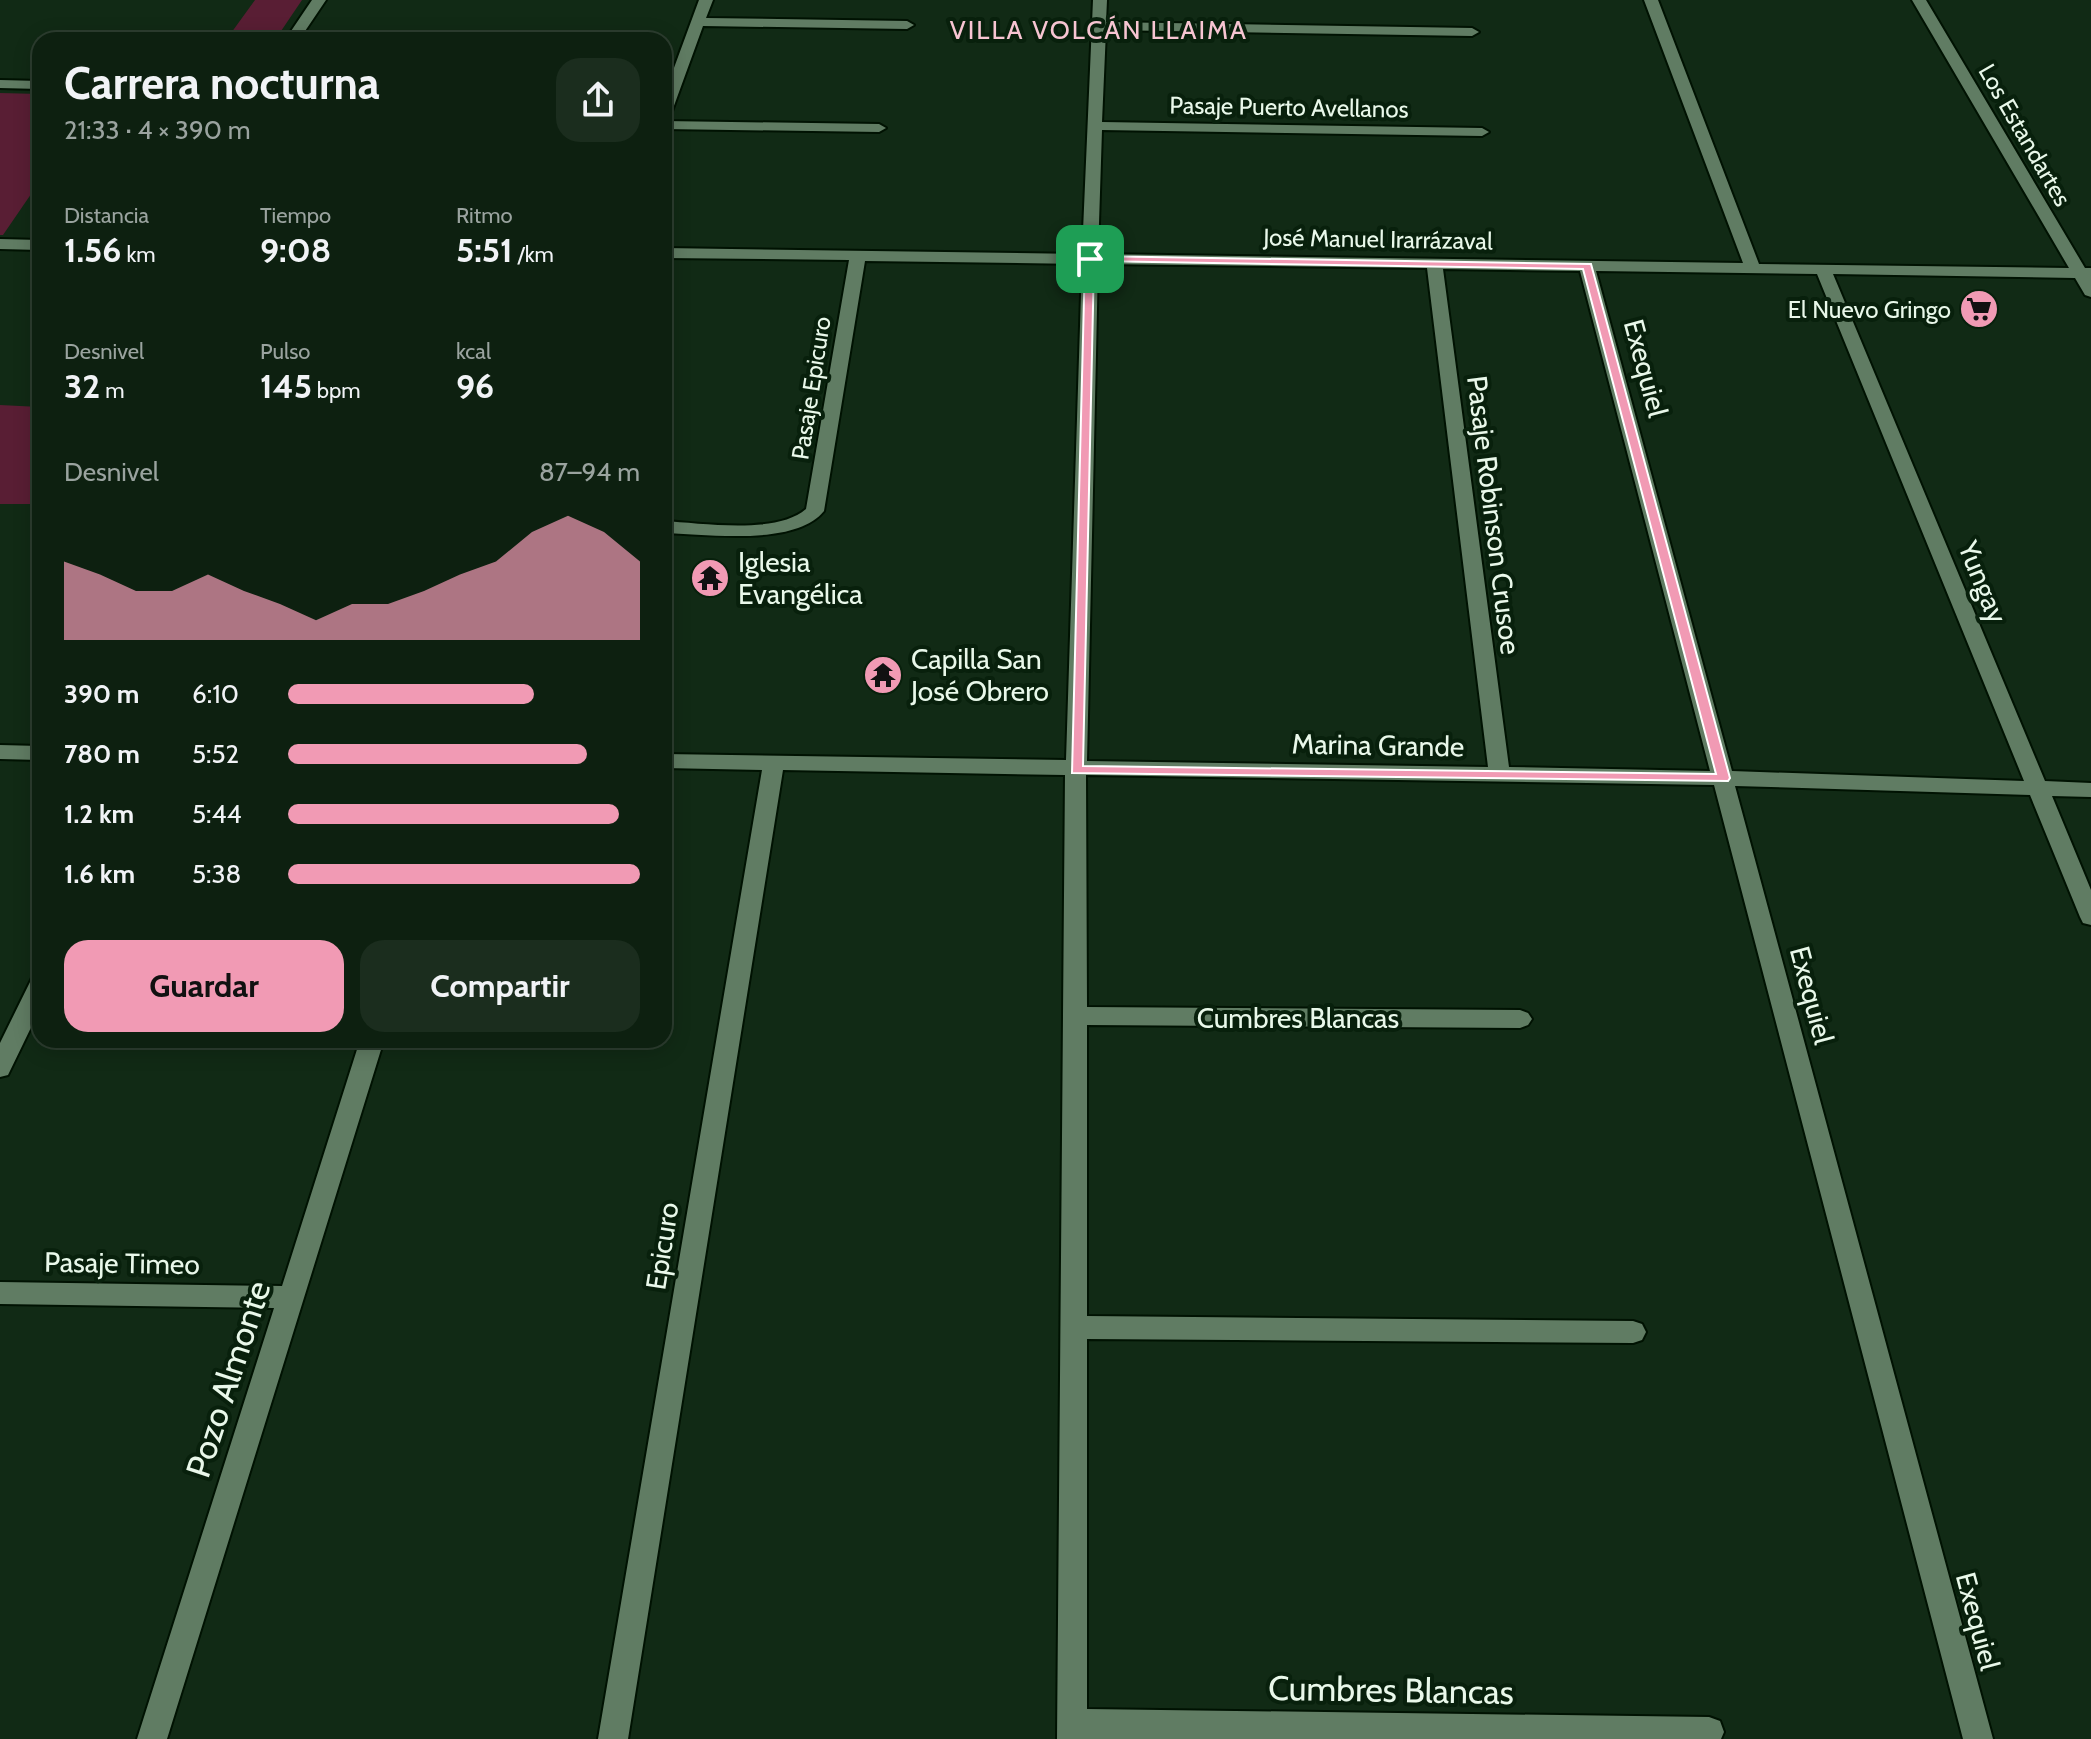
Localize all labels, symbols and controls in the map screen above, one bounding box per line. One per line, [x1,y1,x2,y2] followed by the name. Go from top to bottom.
[950,14,1248,46] district label: VILLA VOLCÁN LLAIMA
[64,57,380,110] text: Carrera nocturna
[556,58,640,142] button: share
[1973,59,2077,211] street label: Los Estandartes
[1169,90,1409,124] street label: Pasaje Puerto Avellanos
[64,114,250,146] text: 21:33 · 4 × 390 m
[64,202,149,229] text: Distancia
[260,202,331,229] text: Tiempo
[456,202,513,229] text: Ritmo
[1262,222,1493,256] street label: José Manuel Irarrázaval
[1056,225,1124,293] pin
[64,229,121,271] text: 1.56
[260,229,331,271] text: 9:08
[456,229,513,271] text: 5:51
[1068,237,1112,281] icon: arrive
[121,241,156,268] text: km
[513,241,554,268] text: /km
[1958,288,2000,330] supermarket icon: El Nuevo Gringo
[1788,295,1951,324] place label: El Nuevo Gringo
[785,314,837,462] street label: Pasaje Epicuro
[1617,315,1675,421] street label: Exequiel
[64,338,144,365] text: Desnivel
[260,338,310,365] text: Pulso
[456,338,491,365] text: kcal
[64,365,100,407] text: 32
[260,365,312,407] text: 145
[456,365,494,407] text: 96
[1460,374,1528,656] street label: Pasaje Robinson Crusoe
[100,377,125,404] text: m
[312,377,361,404] text: bpm
[64,456,159,488] text: Desnivel
[539,456,640,488] text: 87–94 m
[1951,535,2015,628] street label: Yungay
[738,545,863,611] place label: Iglesia Evangélica
[689,557,731,599] temple icon: Iglesia Evangélica
[910,642,1049,708] place label: Capilla San José Obrero
[862,654,904,696] temple icon: Capilla San José Obrero
[64,678,139,710] text: 390 m
[192,678,239,710] text: 6:10
[1291,726,1465,764] street label: Marina Grande
[64,738,140,770] text: 780 m
[192,738,239,770] text: 5:52
[64,798,134,830] text: 1.2 km
[192,798,242,830] text: 5:44
[64,858,135,890] text: 1.6 km
[192,858,241,890] text: 5:38
[64,940,344,1032] button: Guardar
[360,940,640,1032] button: Compartir
[1783,942,1841,1048] street label: Exequiel
[1197,1001,1399,1035] street label: Cumbres Blancas
[638,1200,686,1292] street label: Epicuro
[44,1245,200,1281] street label: Pasaje Timeo
[176,1275,280,1483] street label: Pozo Almonte
[1949,1568,2007,1674] street label: Exequiel
[1268,1667,1514,1713] street label: Cumbres Blancas

